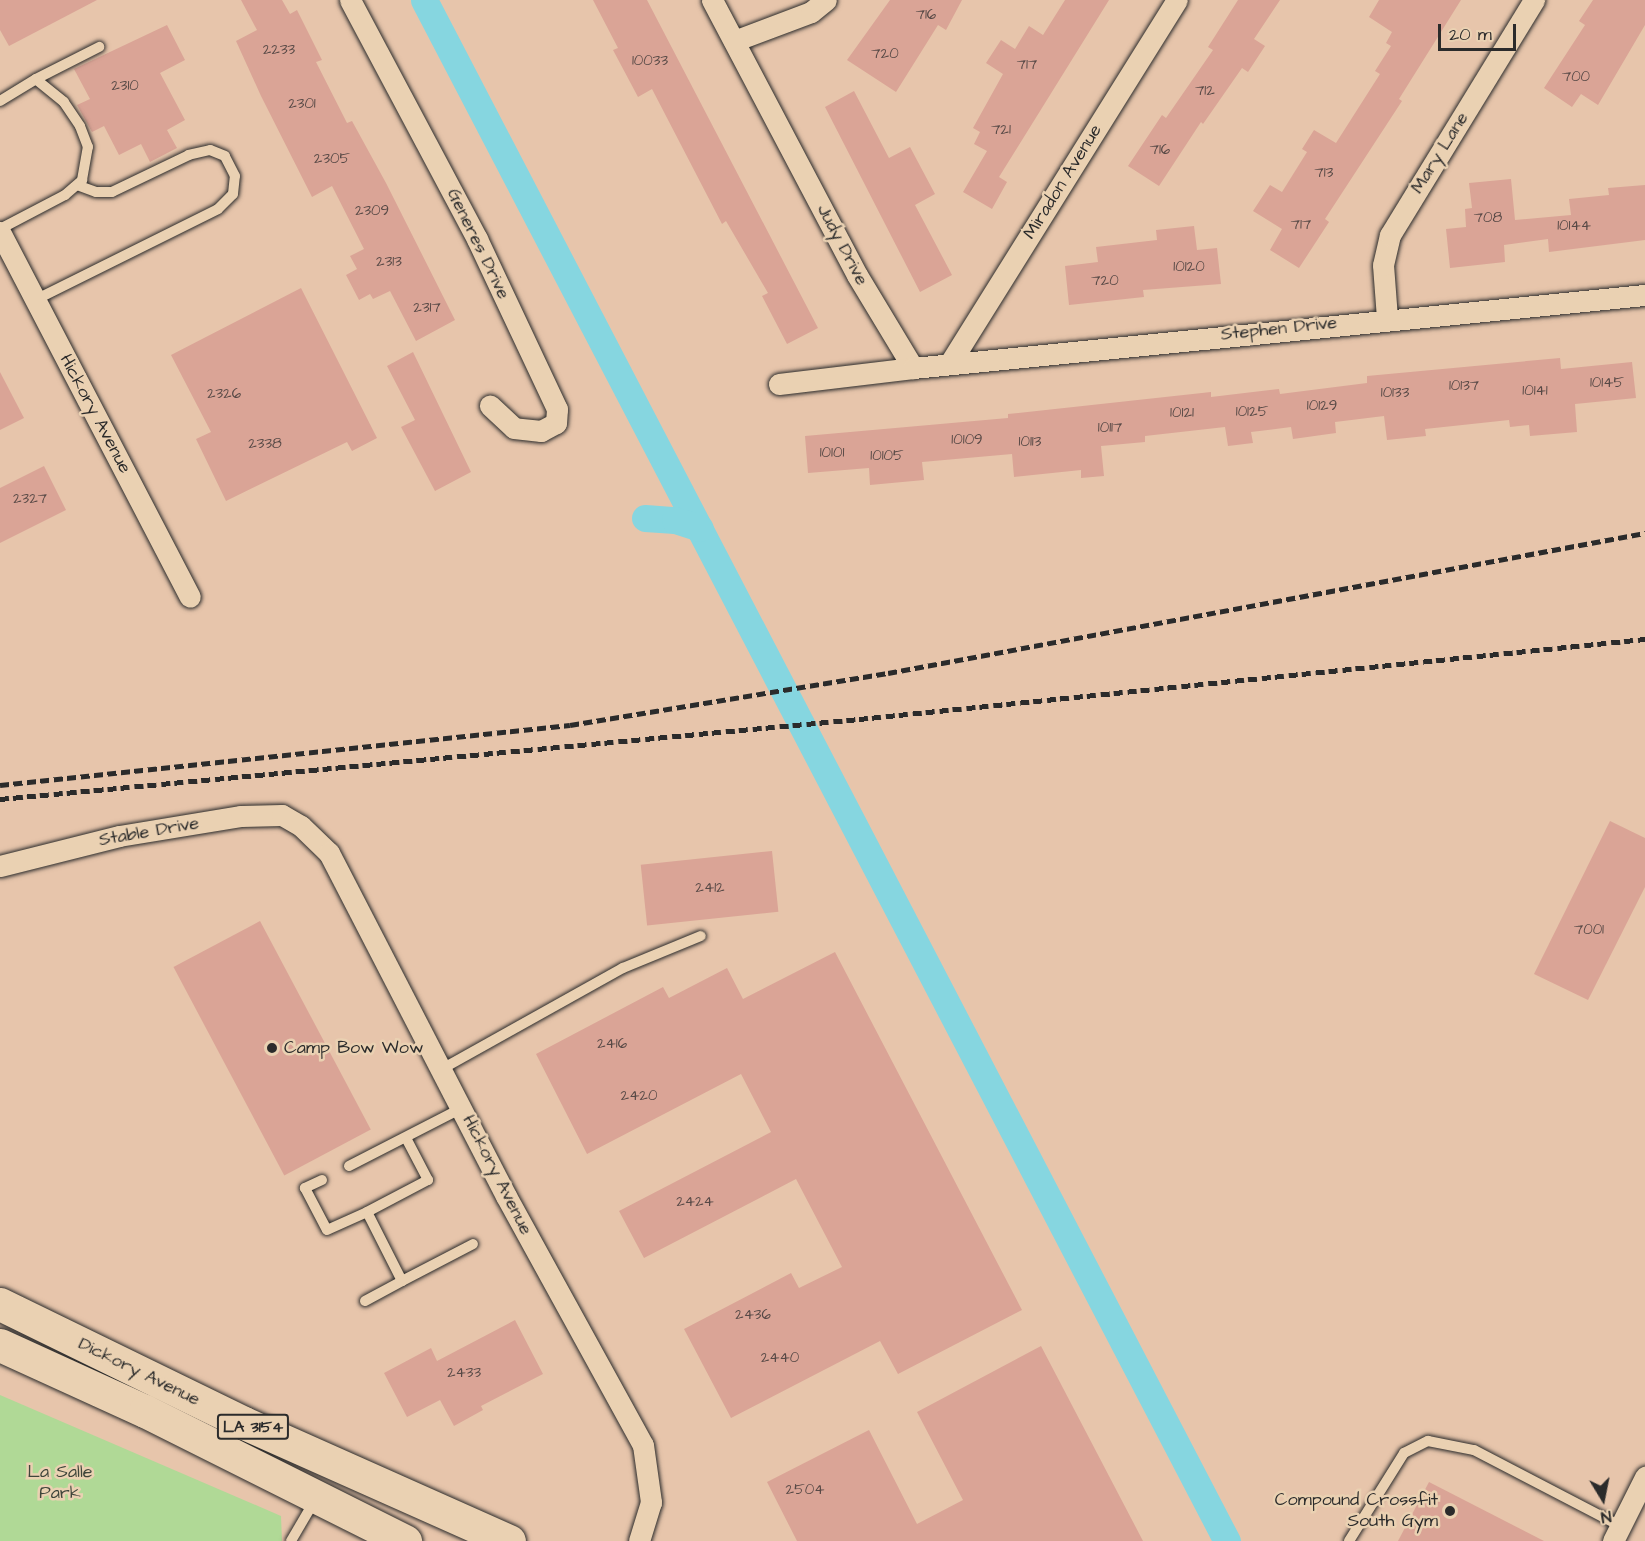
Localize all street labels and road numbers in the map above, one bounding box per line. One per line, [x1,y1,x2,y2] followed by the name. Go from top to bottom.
[1407,109,1473,197] street label: Mary Lane
[1019,121,1107,243] street label: Miradon Avenue
[442,185,514,303] street label: Generes Drive
[812,201,872,289] street label: Judy Drive
[1220,312,1338,346] street label: Stephen Drive
[55,351,135,477] street label: Hickory Avenue
[97,813,201,851] street label: Stable Drive
[457,1111,537,1239] street label: Hickory Avenue
[75,1333,203,1411] street label: Dickory Avenue
[216,1414,290,1440] road number: LA 3154

